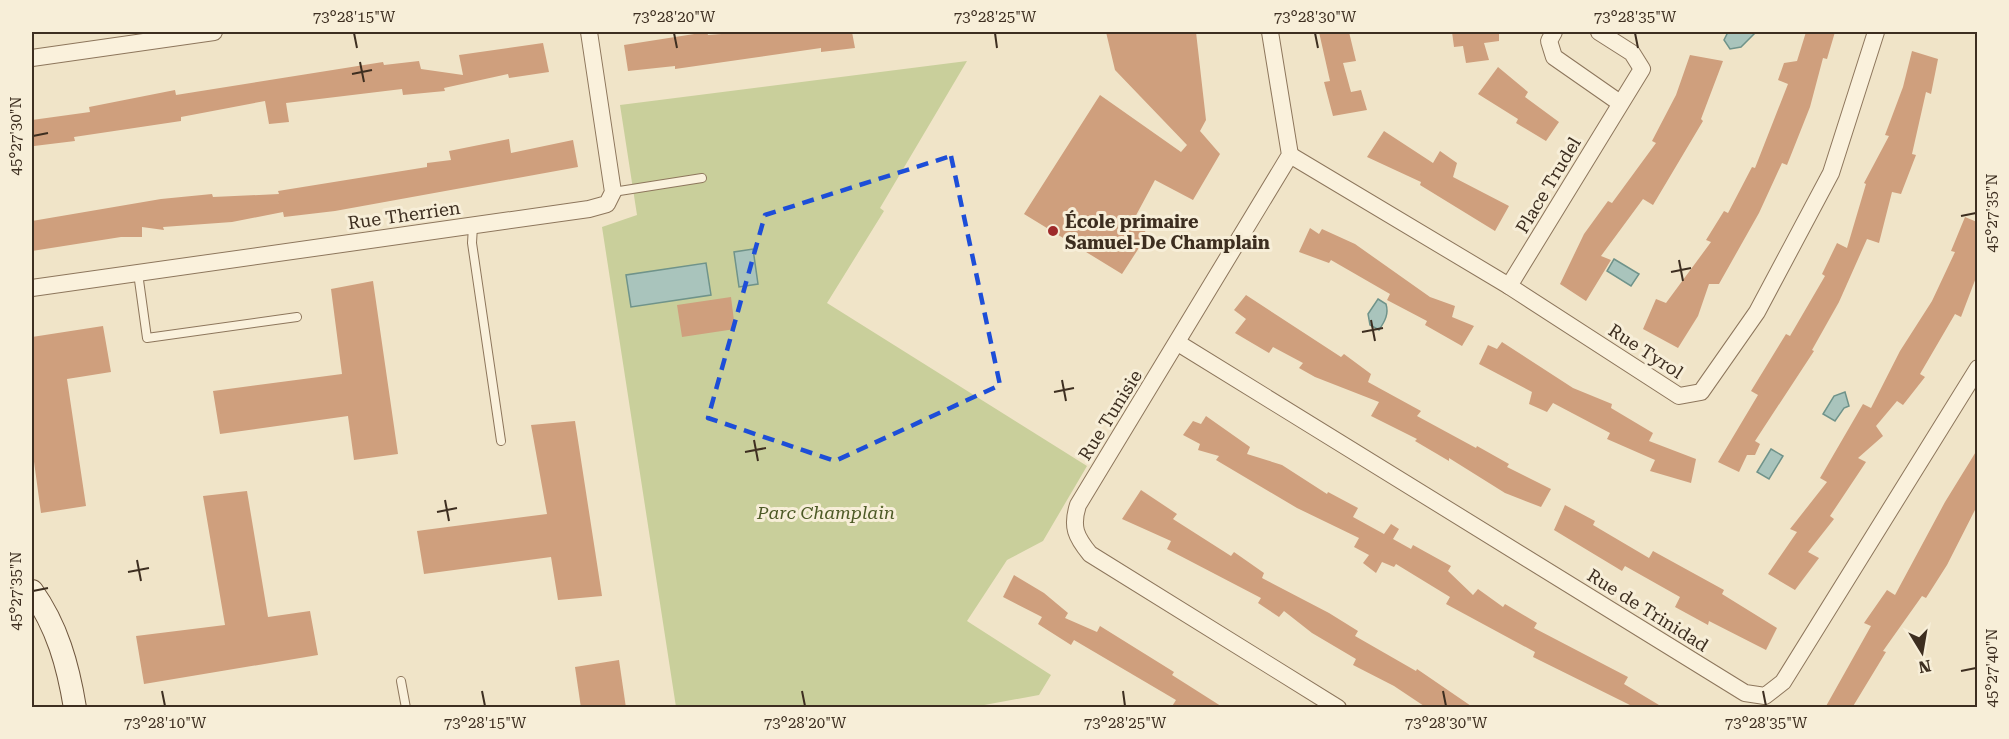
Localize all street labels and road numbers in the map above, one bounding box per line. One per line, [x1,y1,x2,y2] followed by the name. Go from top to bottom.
[1511,133,1585,237] street label: Place Trudel
[346,197,462,233] street label: Rue Therrien
[1605,319,1687,383] street label: Rue Tyrol
[1074,366,1146,464] street label: Rue Tunisie
[1584,564,1713,656] street label: Rue de Trinidad

